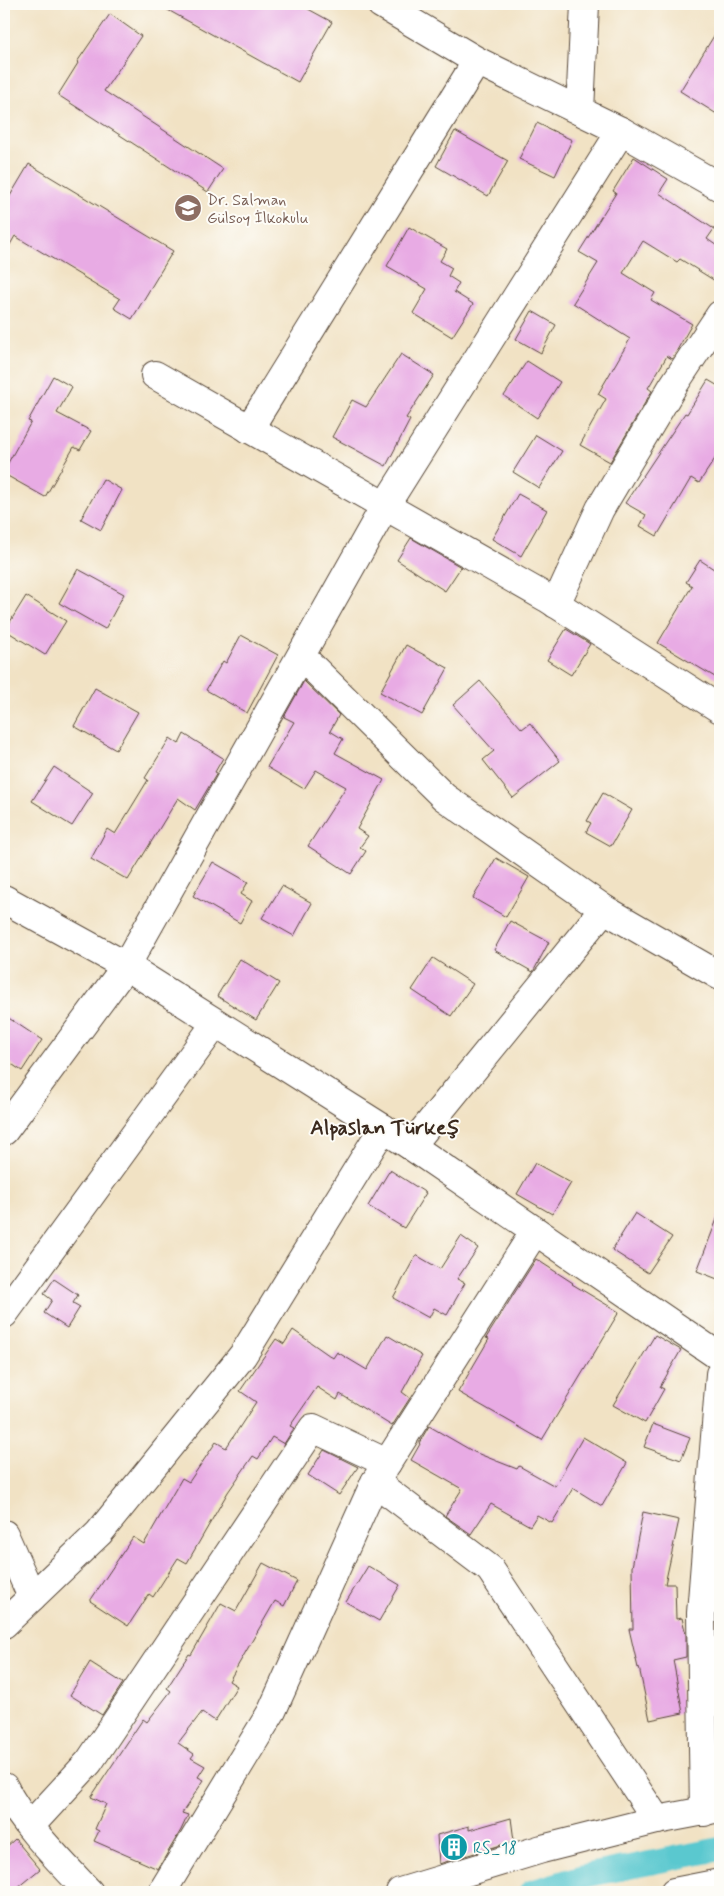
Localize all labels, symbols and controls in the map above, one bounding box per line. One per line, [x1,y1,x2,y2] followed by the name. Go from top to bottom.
[207,190,309,229] place label: Dr. Salman Gülsoy İlkokulu
[173,193,203,223] school or university icon: Dr. Salman Gülsoy İlkokulu
[310,1114,460,1142] district label: Alpaslan Türkeş
[439,1832,469,1862] building icon: RS_18
[473,1838,517,1859] place label: RS_18

